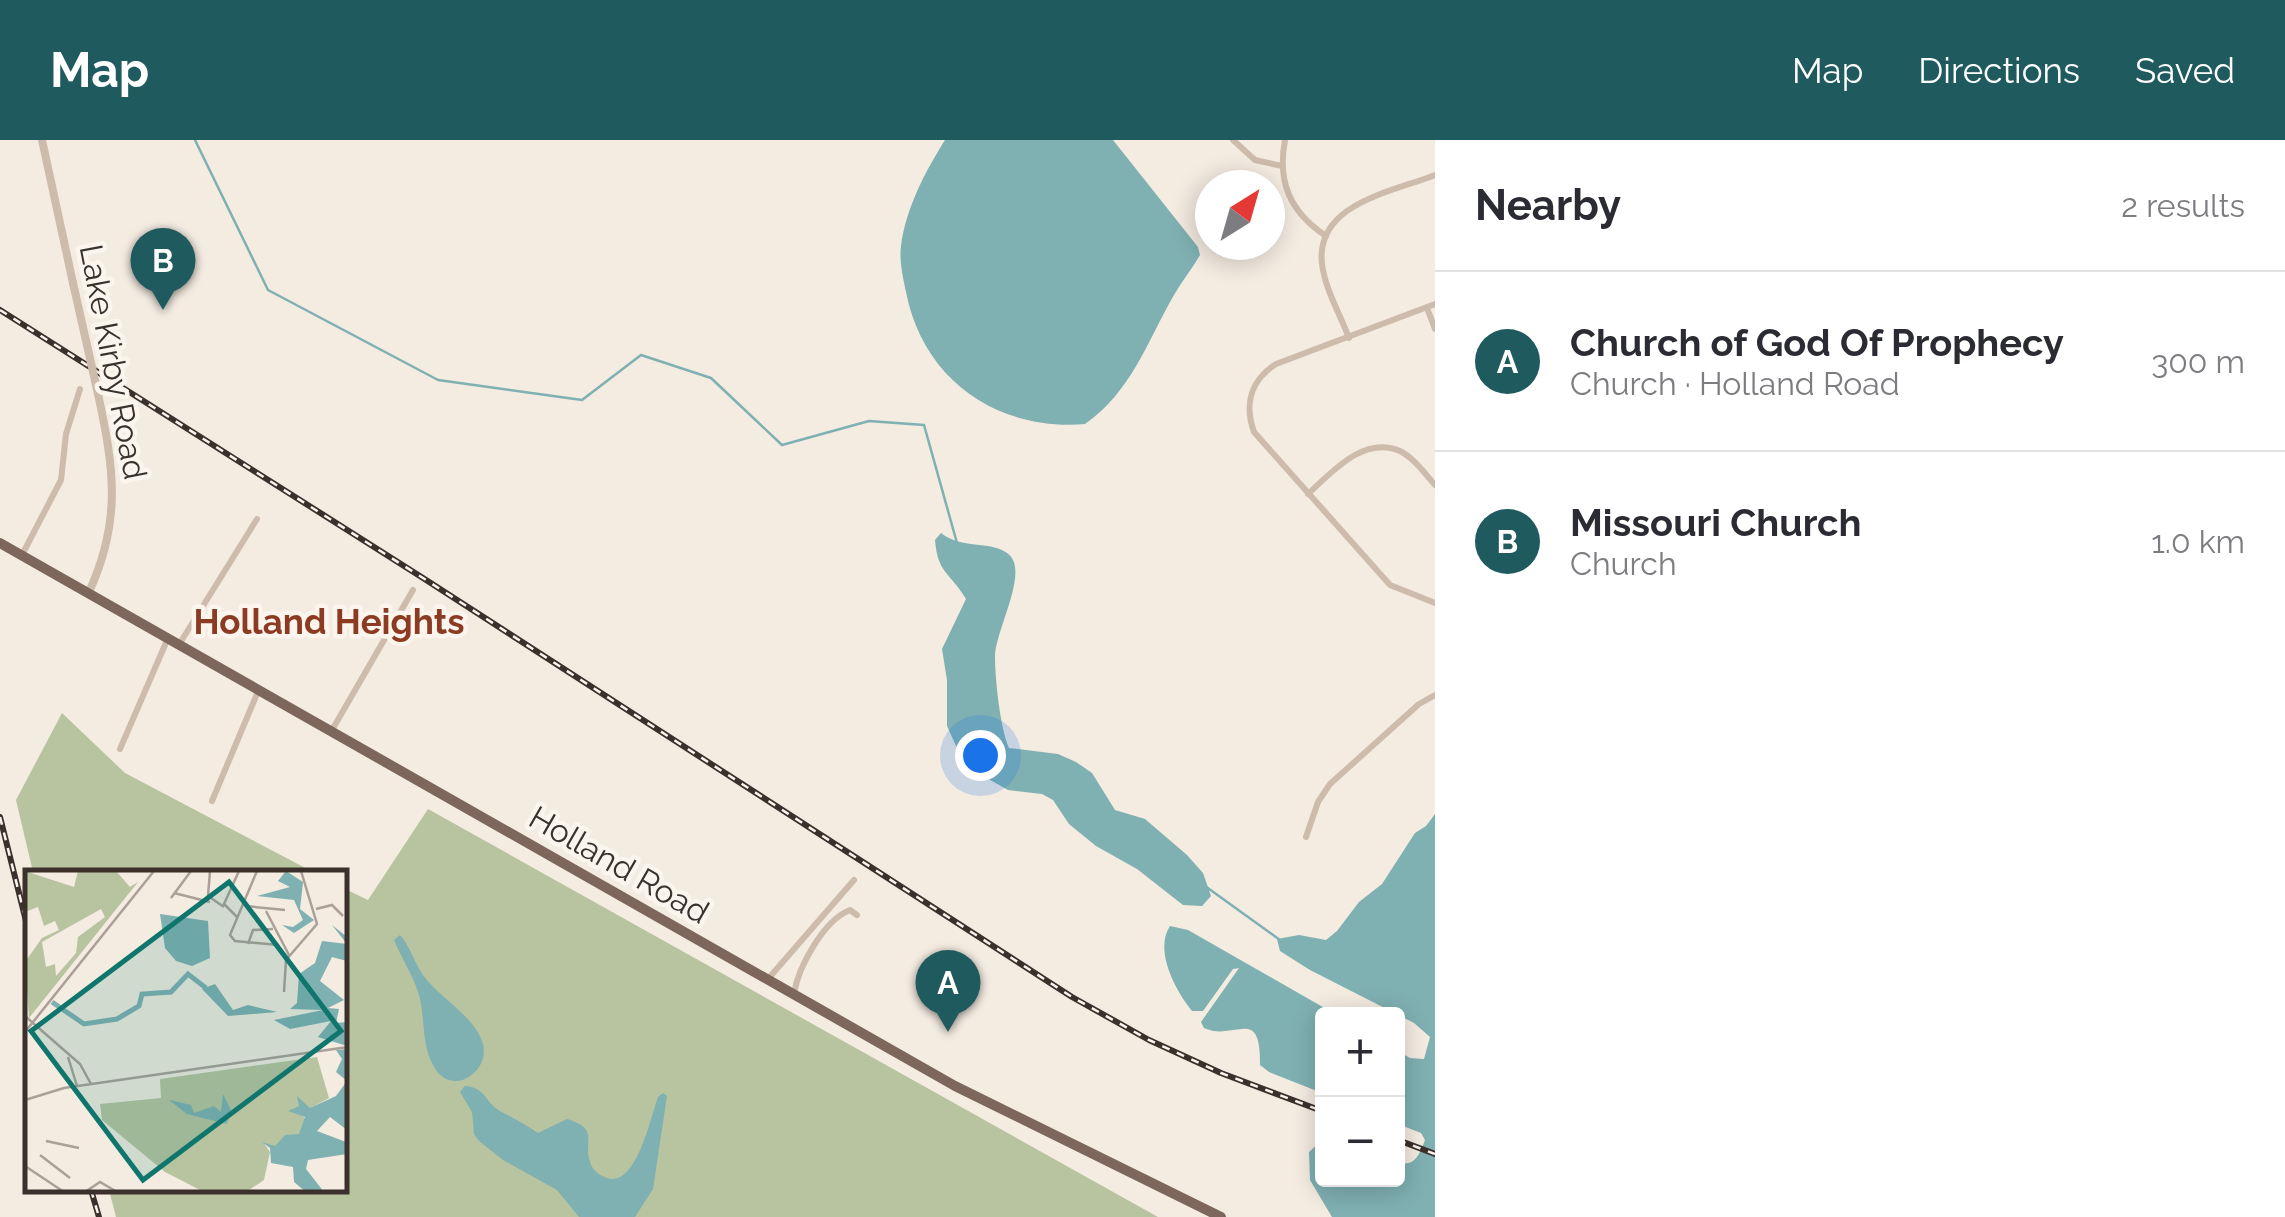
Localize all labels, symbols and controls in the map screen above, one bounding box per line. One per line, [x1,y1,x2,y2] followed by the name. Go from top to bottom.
[50,42,149,98] text: Map
[1792,50,1863,91] text: Map
[1918,50,2080,91] text: Directions
[2135,50,2235,91] text: Saved
[1195,170,1285,260] north arrow
[1475,181,1621,230] text: Nearby
[2121,187,2245,224] text: 2 results
[130,228,196,310] pin: B
[73,241,154,482] street label: Lake Kirby Road
[1570,320,2064,365] text: Church of God Of Prophecy
[1497,343,1518,380] text: A
[2151,343,2245,380] text: 300 m
[1570,365,1900,402] text: Church · Holland Road
[1570,500,1861,545] text: Missouri Church
[1497,523,1518,560] text: B
[2151,523,2245,560] text: 1.0 km
[1570,545,1677,582] text: Church
[194,601,464,642] district label: Holland Heights
[955,730,1006,781] your location
[523,798,715,931] street label: Holland Road
[25,870,348,1192] inset map
[916,950,980,1032] pin: A
[1315,1007,1405,1187] map controls
[1315,1007,1405,1097] button: +
[1315,1097,1405,1187] button: −

